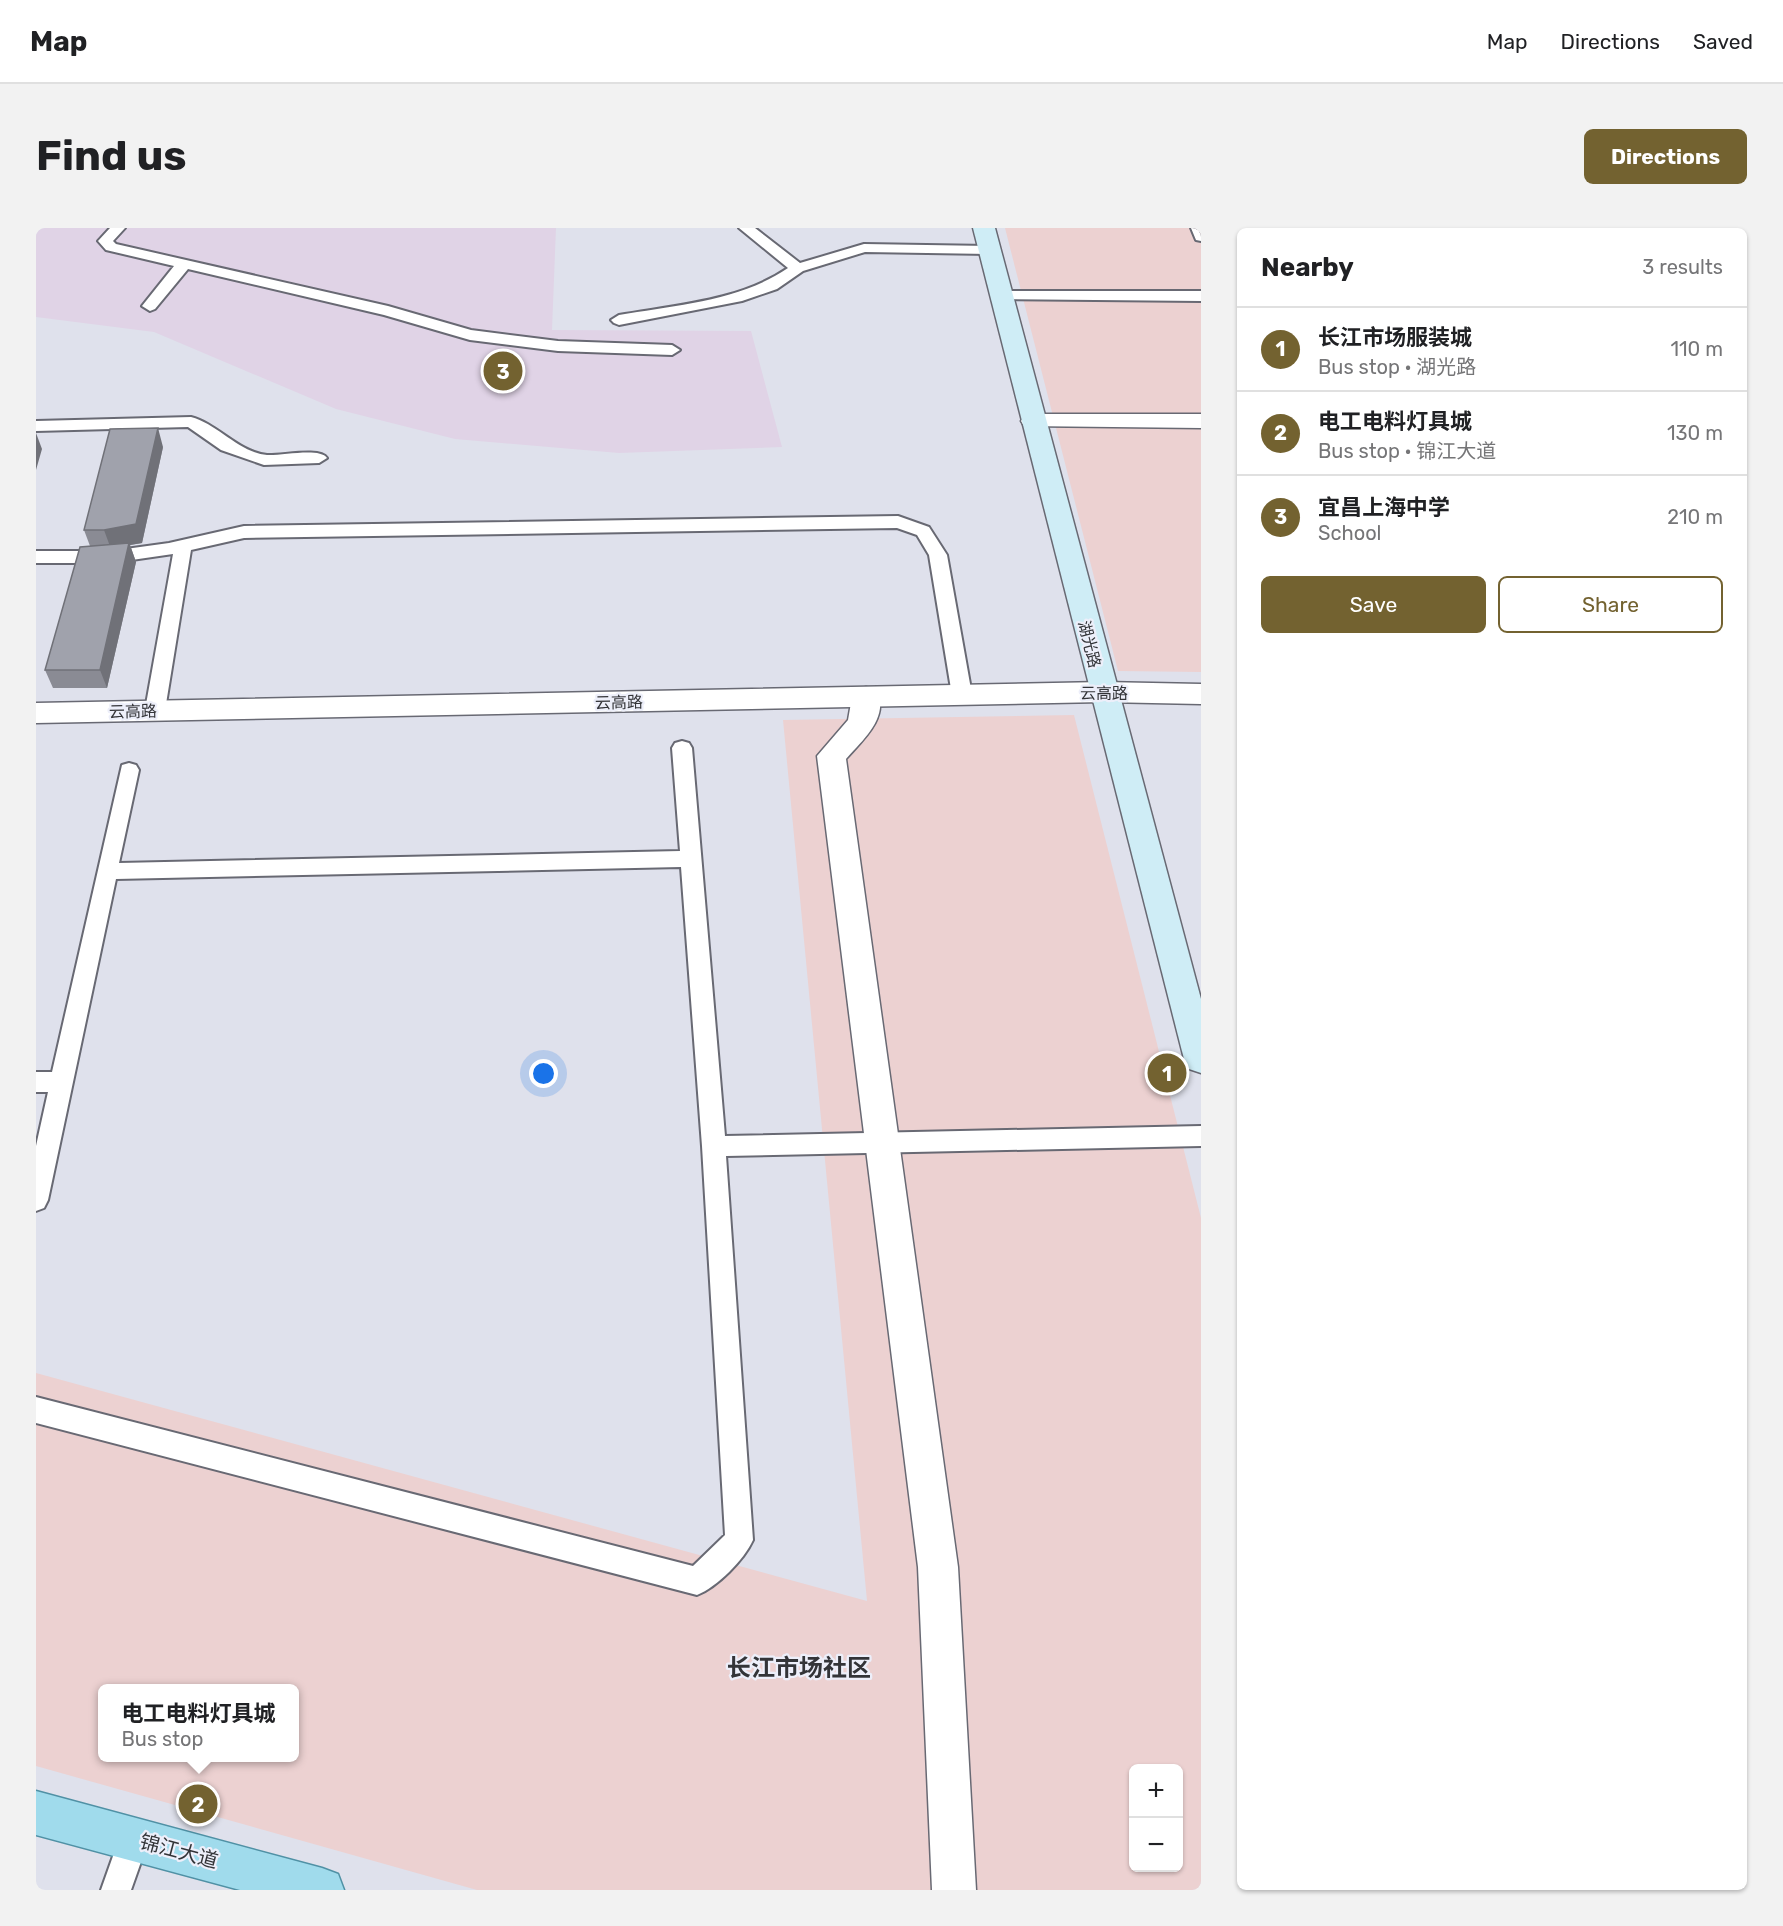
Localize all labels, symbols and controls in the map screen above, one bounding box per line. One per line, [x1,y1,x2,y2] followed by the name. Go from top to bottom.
[30,25,87,58] text: Map
[1487,29,1528,54] text: Map
[1561,29,1660,54] text: Directions
[1693,29,1753,54] text: Saved
[1584,129,1747,184] button: Directions
[36,131,187,181] text: Find us
[1261,252,1354,283] text: Nearby
[1642,255,1723,279] text: 3 results
[1318,324,1472,351] text: 长江市场服装城
[1276,337,1285,361] text: 1
[1671,337,1723,361] text: 110 m
[484,348,522,394] pin: 3
[1318,355,1476,379] text: Bus stop · 湖光路
[1318,408,1472,435] text: 电工电料灯具城
[1274,421,1287,445] text: 2
[1667,421,1723,445] text: 130 m
[1318,439,1496,463] text: Bus stop · 锦江大道
[1318,494,1450,521] text: 宜昌上海中学
[1274,505,1287,529] text: 3
[1667,505,1723,529] text: 210 m
[1318,521,1381,545] text: School
[1261,576,1486,633] button: Save
[1498,576,1723,633] button: Share
[1074,619,1105,670] street label: 湖光路
[1080,684,1128,703] street label: 云高路
[595,693,643,712] street label: 云高路
[109,702,157,721] street label: 云高路
[1148,1050,1186,1096] pin: 1
[529,1059,558,1088] your location
[727,1654,871,1682] district label: 长江市场社区
[98,1684,299,1762] popup
[121,1700,276,1727] text: 电工电料灯具城
[121,1727,203,1751] text: Bus stop
[1129,1764,1183,1872] map controls
[1129,1764,1183,1818] button: +
[178,1782,218,1826] pin: 2
[1129,1818,1183,1872] button: −
[137,1829,221,1873] street label: 锦江大道

